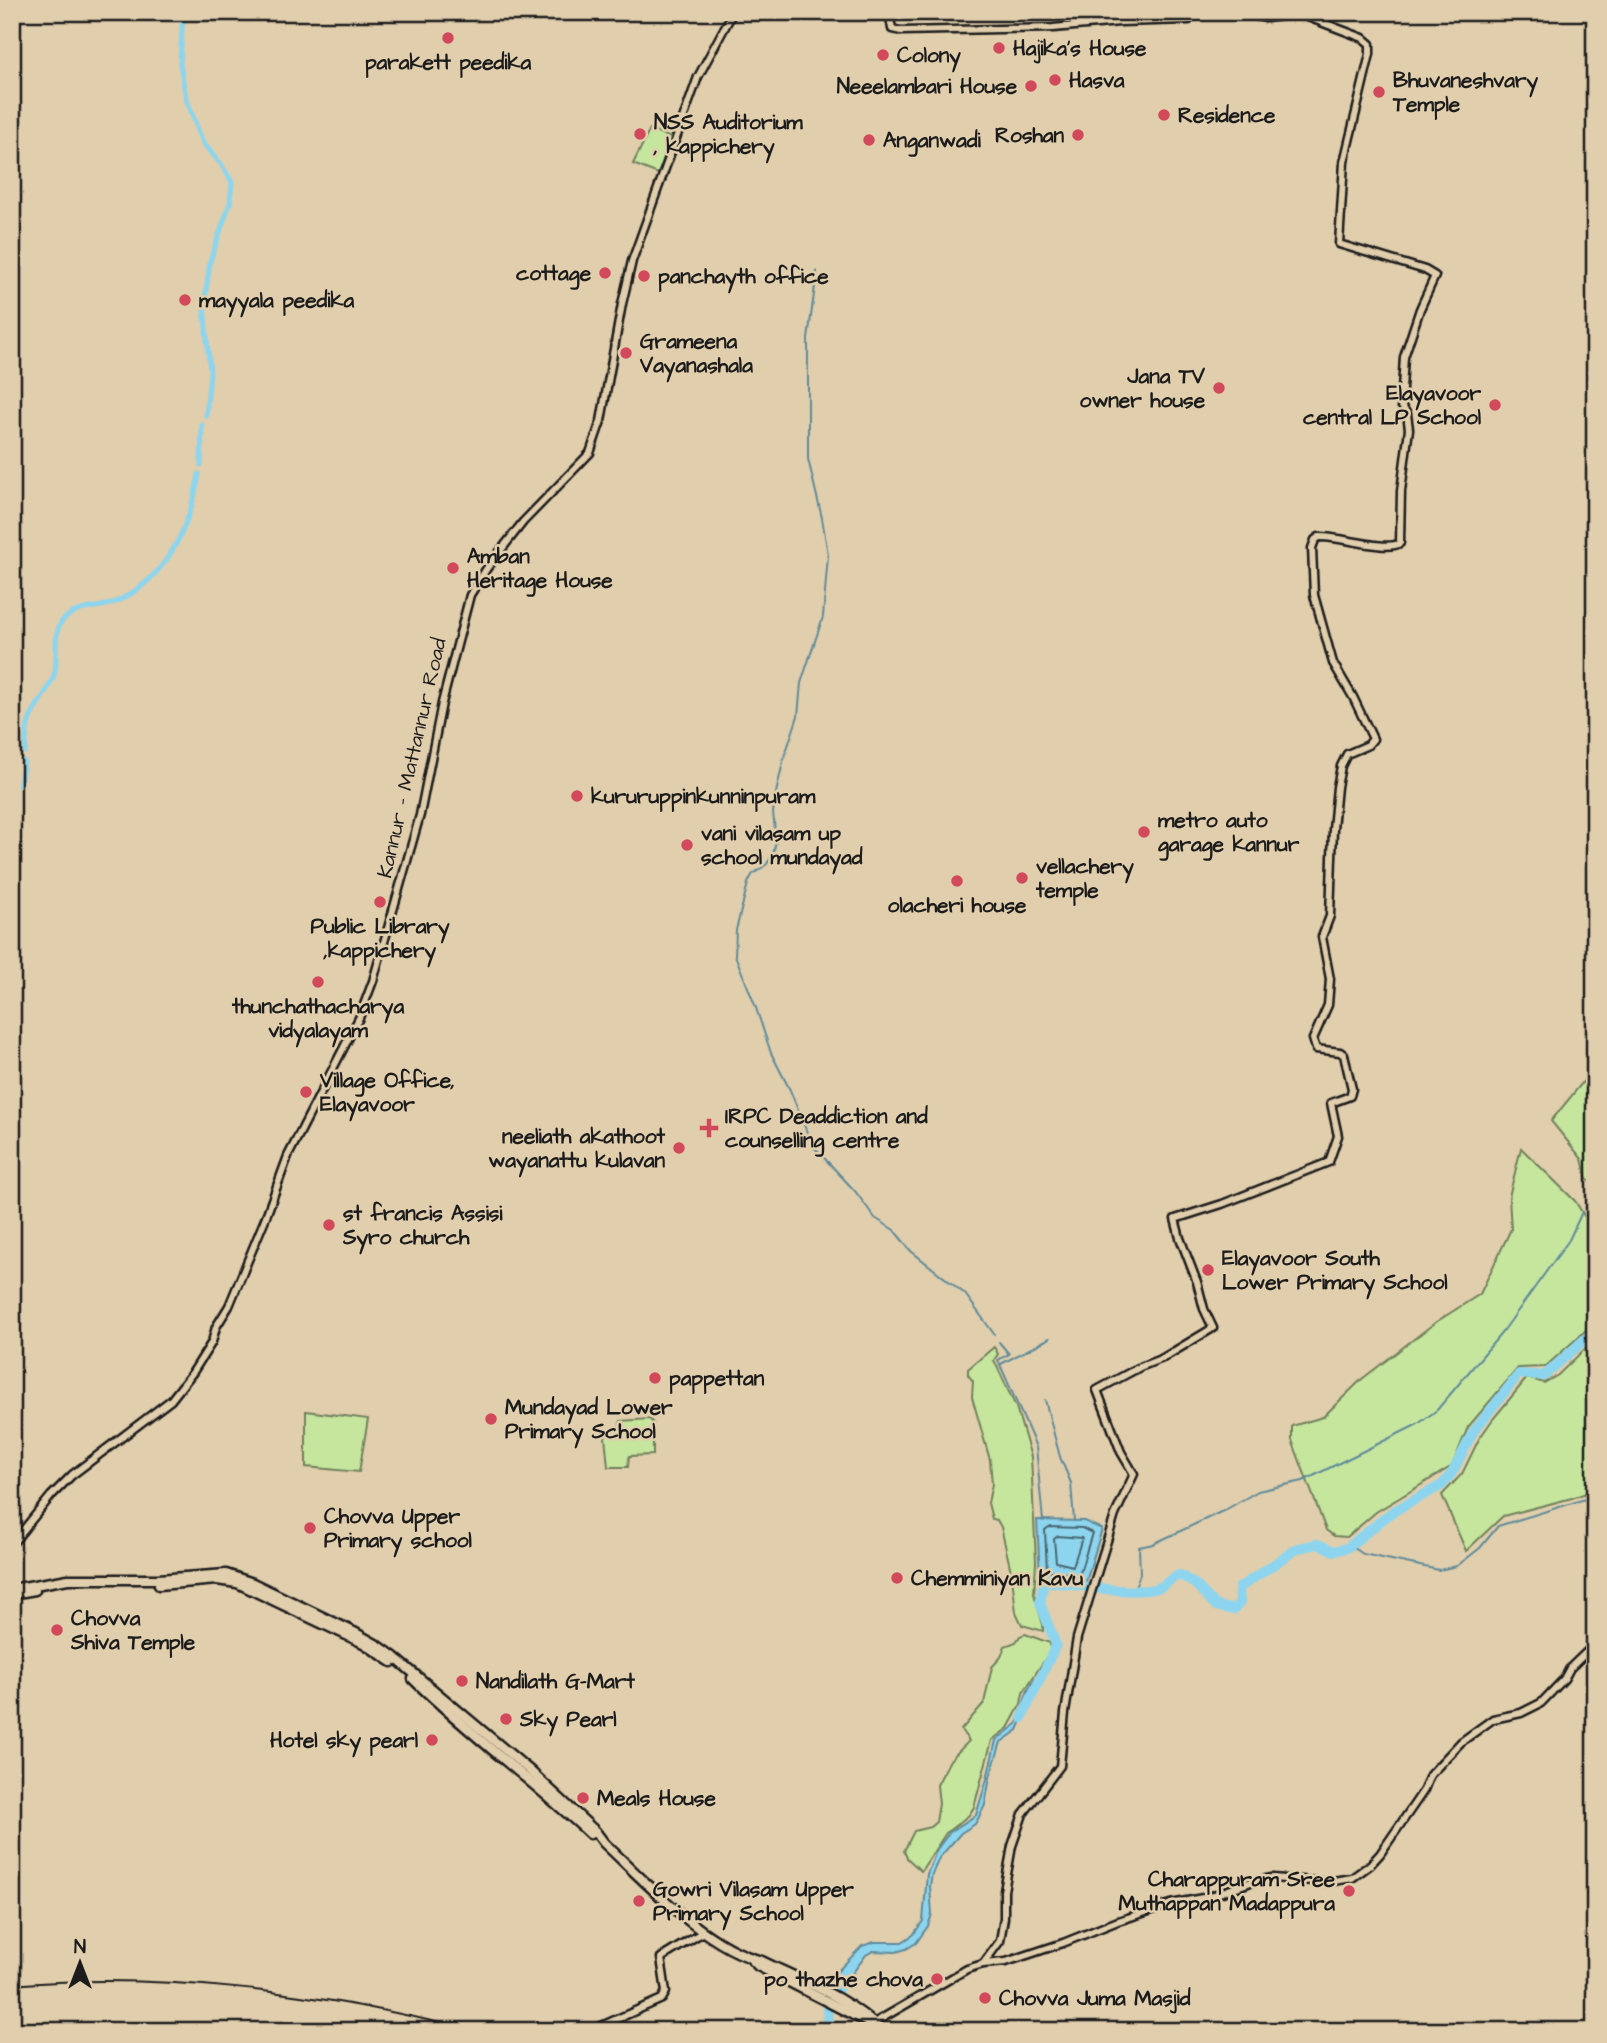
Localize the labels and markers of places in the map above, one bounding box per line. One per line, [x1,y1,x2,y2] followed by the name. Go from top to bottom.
[440,30,456,46] marker: parakett peedika
[1013,34,1147,64] place label: Hajika's House
[991,40,1007,56] marker: Hajika's House
[897,41,961,73] place label: Colony
[875,47,891,63] marker: Colony
[365,48,531,78] place label: parakett peedika
[1069,66,1125,95] place label: Hasva
[1392,66,1539,120] place label: Bhuvaneshvary Temple
[837,72,1018,101] place label: Neeelambari House
[1047,72,1063,88] marker: Hasva
[1023,78,1039,94] marker: Neeelambari House
[1371,84,1387,100] marker: Bhuvaneshvary Temple
[1178,101,1276,130] place label: Residence
[1156,107,1172,123] marker: Residence
[653,108,803,164] place label: NSS Auditorium , kappichery
[995,121,1065,150] place label: Roshan
[632,126,648,142] marker: NSS Auditorium , kappichery
[883,126,981,157] place label: Anganwadi
[1070,127,1086,143] marker: Roshan
[861,132,877,148] marker: Anganwadi
[516,259,592,290] place label: cottage
[658,262,829,294] place label: panchayth office
[597,265,613,281] marker: cottage
[636,268,652,284] marker: panchayth office
[199,286,354,318] place label: mayyala peedika
[177,292,193,308] marker: mayyala peedika
[639,327,753,383] place label: Grameena Vayanashala
[618,345,634,361] marker: Grameena Vayanashala
[1080,362,1206,415] place label: Jana TV owner house
[1303,379,1482,432] place label: Elayavoor central LP School
[1211,380,1227,396] marker: Jana TV owner house
[1487,397,1503,413] marker: Elayavoor central LP School
[467,542,613,597] place label: Amban Heritage House
[445,560,461,576] marker: Amban Heritage House
[591,782,816,812] place label: kururuppinkunninpuram
[569,788,585,804] marker: kururuppinkunninpuram
[1158,806,1300,861] place label: metro auto garage kannur
[701,819,863,875] place label: vani vilasam up school mundayad
[1136,824,1152,840] marker: metro auto garage kannur
[679,837,695,853] marker: vani vilasam up school mundayad
[1035,852,1134,906] place label: vellachery temple
[1014,870,1030,886] marker: vellachery temple
[949,873,965,889] marker: olacheri house
[888,891,1027,920] place label: olacheri house
[372,894,388,910] marker: Public Library ,kappichery
[311,912,450,968] place label: Public Library ,kappichery
[310,974,326,990] marker: thunchathacharya vidyalayam
[231,992,404,1048] place label: thunchathacharya vidyalayam
[319,1066,455,1122] place label: Village Office, Elayavoor
[298,1084,314,1100] marker: Village Office, Elayavoor
[725,1102,928,1157] place label: IRPC Deaddiction and counselling centre
[699,1118,719,1138] marker: IRPC Deaddiction and counselling centre
[488,1122,665,1178] place label: neeliath akathoot wayanattu kulavan
[671,1140,687,1156] marker: neeliath akathoot wayanattu kulavan
[342,1199,503,1255] place label: st francis Assisi Syro church
[321,1217,337,1233] marker: st francis Assisi Syro church
[1222,1244,1448,1300] place label: Elayavoor South Lower Primary School
[1200,1262,1216,1278] marker: Elayavoor South Lower Primary School
[669,1364,765,1394] place label: pappettan
[647,1370,663,1386] marker: pappettan
[505,1393,673,1449] place label: Mundayad Lower Primary School
[483,1411,499,1427] marker: Mundayad Lower Primary School
[324,1502,473,1558] place label: Chovva Upper Primary school
[302,1520,318,1536] marker: Chovva Upper Primary school
[911,1564,1084,1596] place label: Chemminiyan Kavu
[889,1570,905,1586] marker: Chemminiyan Kavu
[70,1604,196,1658] place label: Chovva Shiva Temple
[49,1622,65,1638] marker: Chovva Shiva Temple
[476,1667,635,1696] place label: Nandilath G-Mart
[454,1673,470,1689] marker: Nandilath G-Mart
[519,1705,617,1737] place label: Sky Pearl
[498,1711,514,1727] marker: Sky Pearl
[270,1726,419,1758] place label: Hotel sky pearl
[424,1732,440,1748] marker: Hotel sky pearl
[597,1784,716,1813] place label: Meals House
[575,1790,591,1806] marker: Meals House
[1119,1865,1336,1919] place label: Charappuram Sree Muthappan Madappura
[653,1875,854,1931] place label: Gowri Vilasam Upper Primary School
[1341,1883,1357,1899] marker: Charappuram Sree Muthappan Madappura
[631,1893,647,1909] marker: Gowri Vilasam Upper Primary School
[764,1965,923,1995] place label: po thazhe chova
[929,1971,945,1987] marker: po thazhe chova
[999,1984,1191,2014] place label: Chovva Juma Masjid
[977,1990,993,2006] marker: Chovva Juma Masjid

